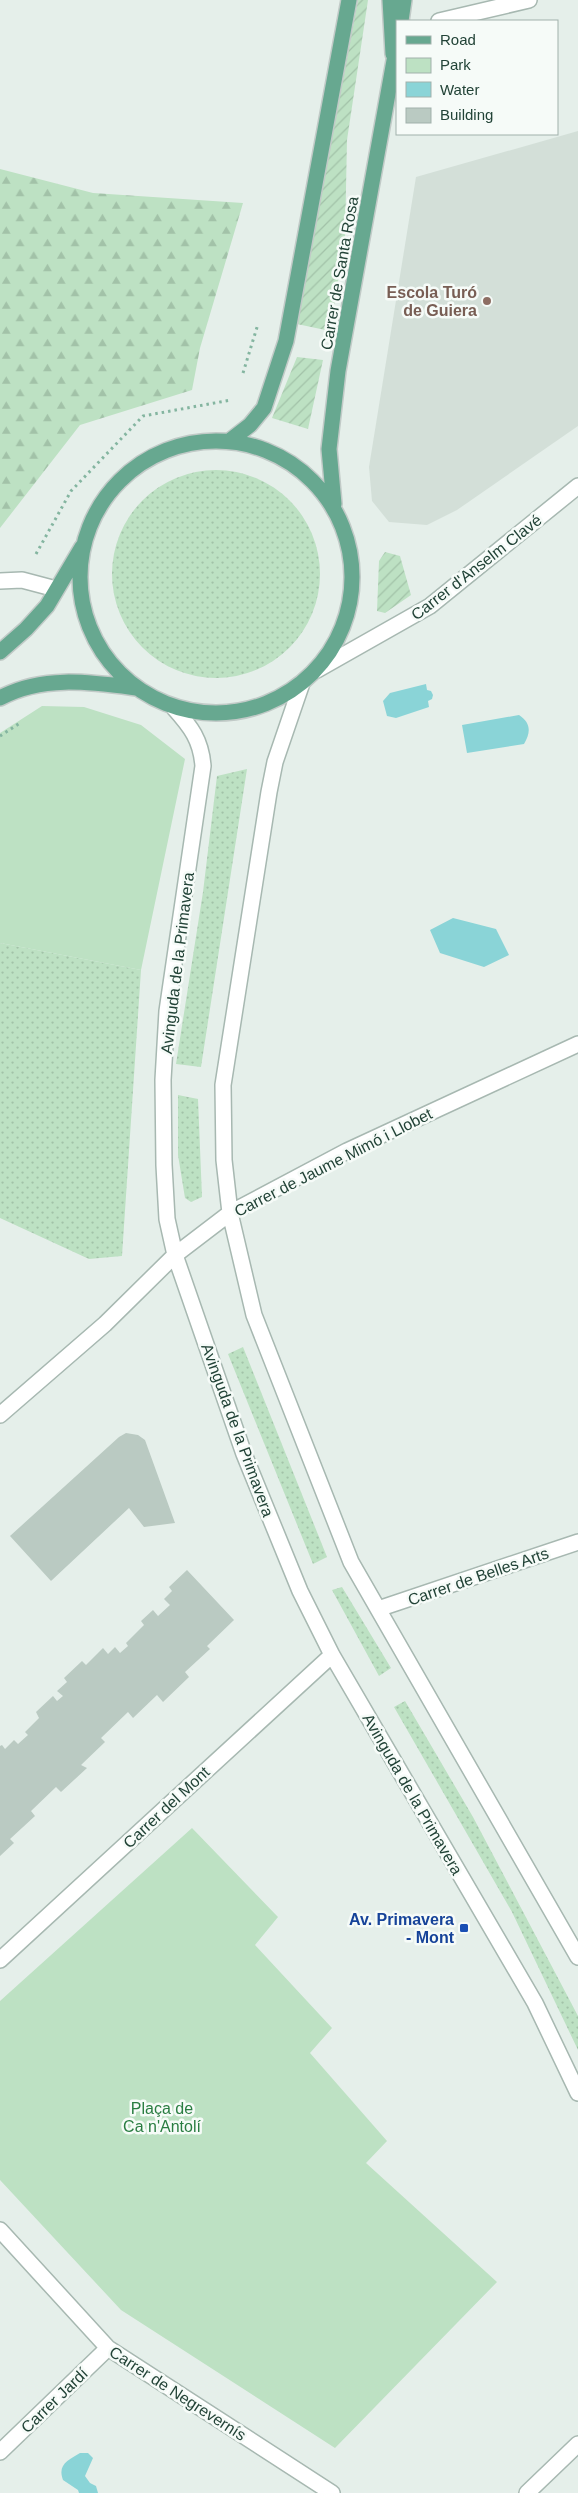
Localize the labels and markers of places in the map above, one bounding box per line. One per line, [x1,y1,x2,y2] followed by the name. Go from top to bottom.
[387,284,477,319] place label: Escola Turó de Guiera
[481,295,493,307] marker: Escola Turó de Guiera
[349,1911,455,1946] place label: Av. Primavera - Mont
[458,1922,470,1934] marker: Av. Primavera - Mont

